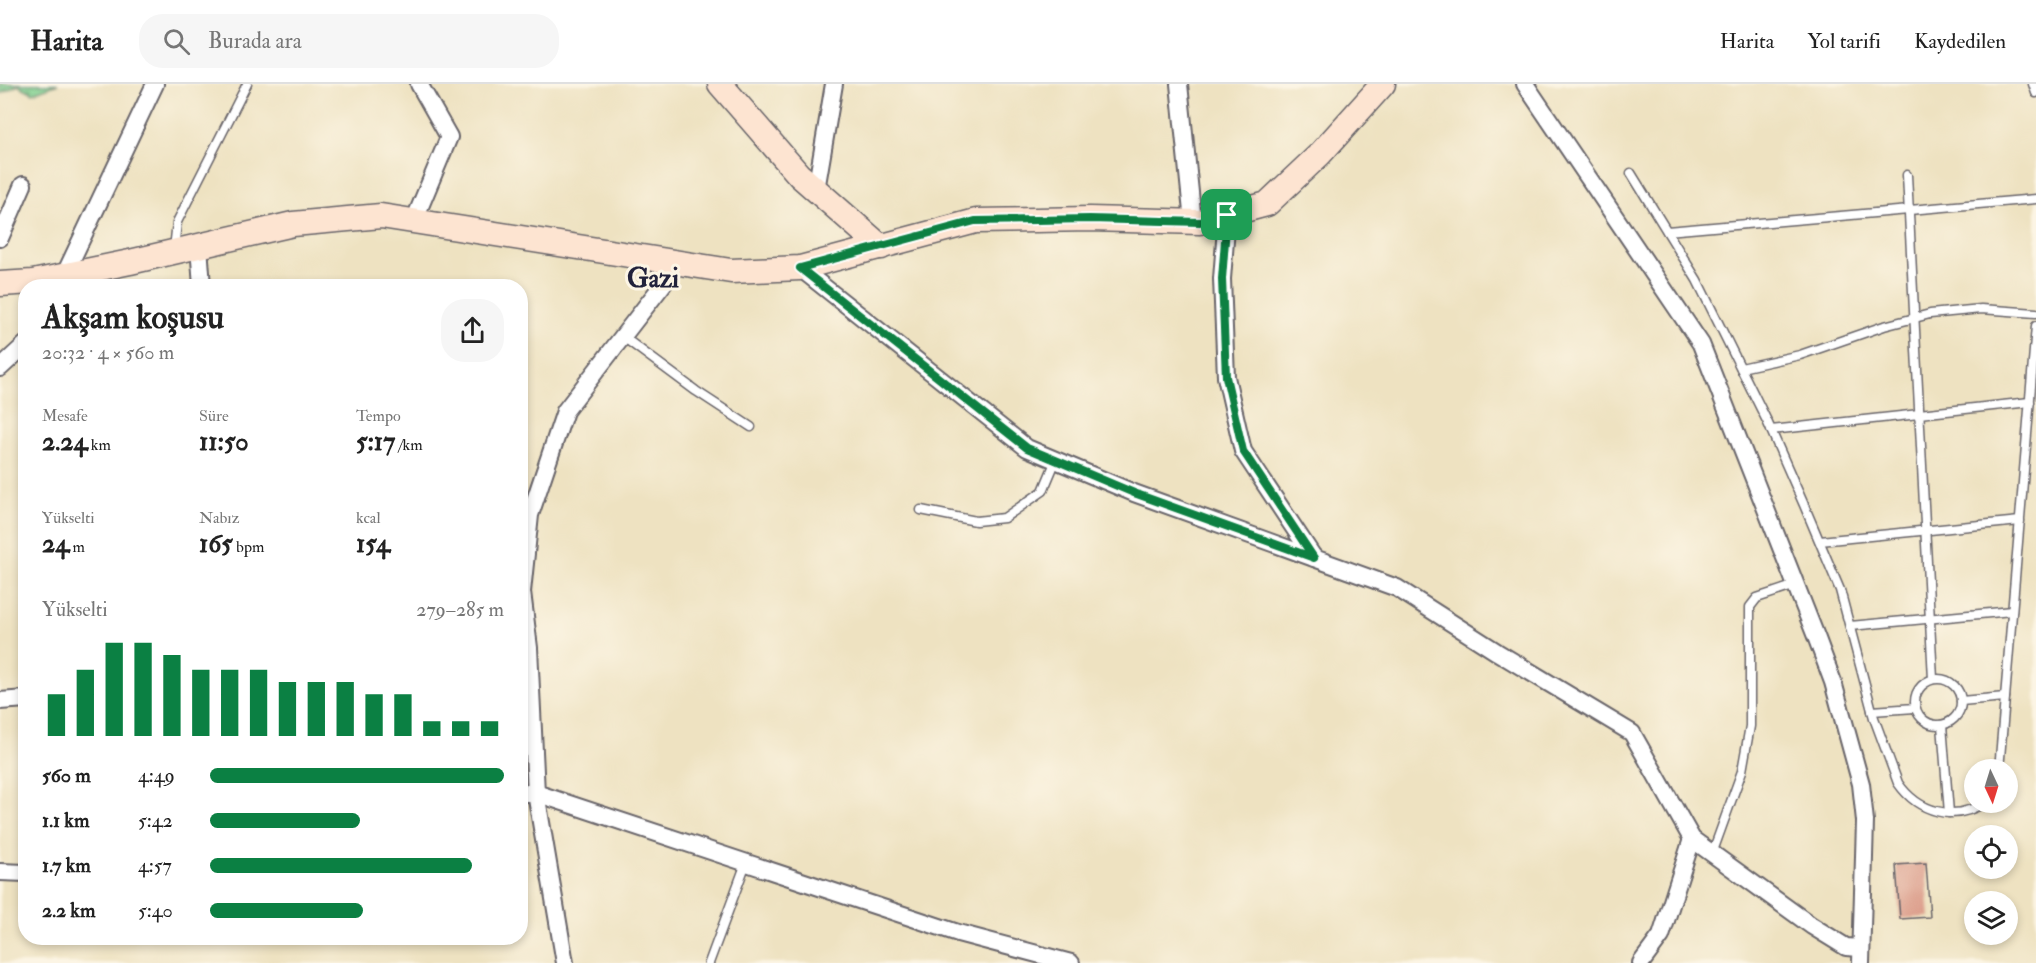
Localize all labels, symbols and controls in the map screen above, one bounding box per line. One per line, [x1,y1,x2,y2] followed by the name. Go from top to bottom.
[139,14,559,68] search box
[30,24,103,59] text: Harita
[160,25,193,58] icon: search
[208,27,302,55] text: Burada ara
[1720,28,1774,55] text: Harita
[1807,28,1881,55] text: Yol tarifi
[1914,28,2006,55] text: Kaydedilen
[1201,189,1252,240] pin
[1210,198,1243,231] icon: arrive
[627,263,679,295] district label: Gazi
[42,297,224,338] text: Akşam koşusu
[441,299,504,362] button: share
[42,340,174,365] text: 20:32 · 4 × 560 m
[42,406,88,426] text: Mesafe
[199,406,229,426] text: Süre
[356,406,401,426] text: Tempo
[42,426,87,458] text: 2.24
[199,426,249,458] text: 11:50
[356,426,395,458] text: 5:17
[87,435,111,455] text: km
[395,435,423,455] text: /km
[42,508,94,528] text: Yükselti
[199,508,239,528] text: Nabız
[356,508,381,528] text: kcal
[42,528,69,560] text: 24
[199,528,233,560] text: 165
[356,528,390,560] text: 154
[69,537,85,557] text: m
[233,537,264,557] text: bpm
[42,597,108,622] text: Yükselti
[416,597,504,622] text: 279–285 m
[1964,759,2018,813] north arrow
[1964,759,2018,945] map controls
[42,763,91,788] text: 560 m
[138,763,175,788] text: 4:49
[42,808,89,833] text: 1.1 km
[138,808,173,833] text: 5:42
[1964,825,2018,879] button: locate
[42,853,91,878] text: 1.7 km
[138,853,172,878] text: 4:57
[1964,891,2018,945] button: layers
[42,898,95,923] text: 2.2 km
[138,898,173,923] text: 5:40

